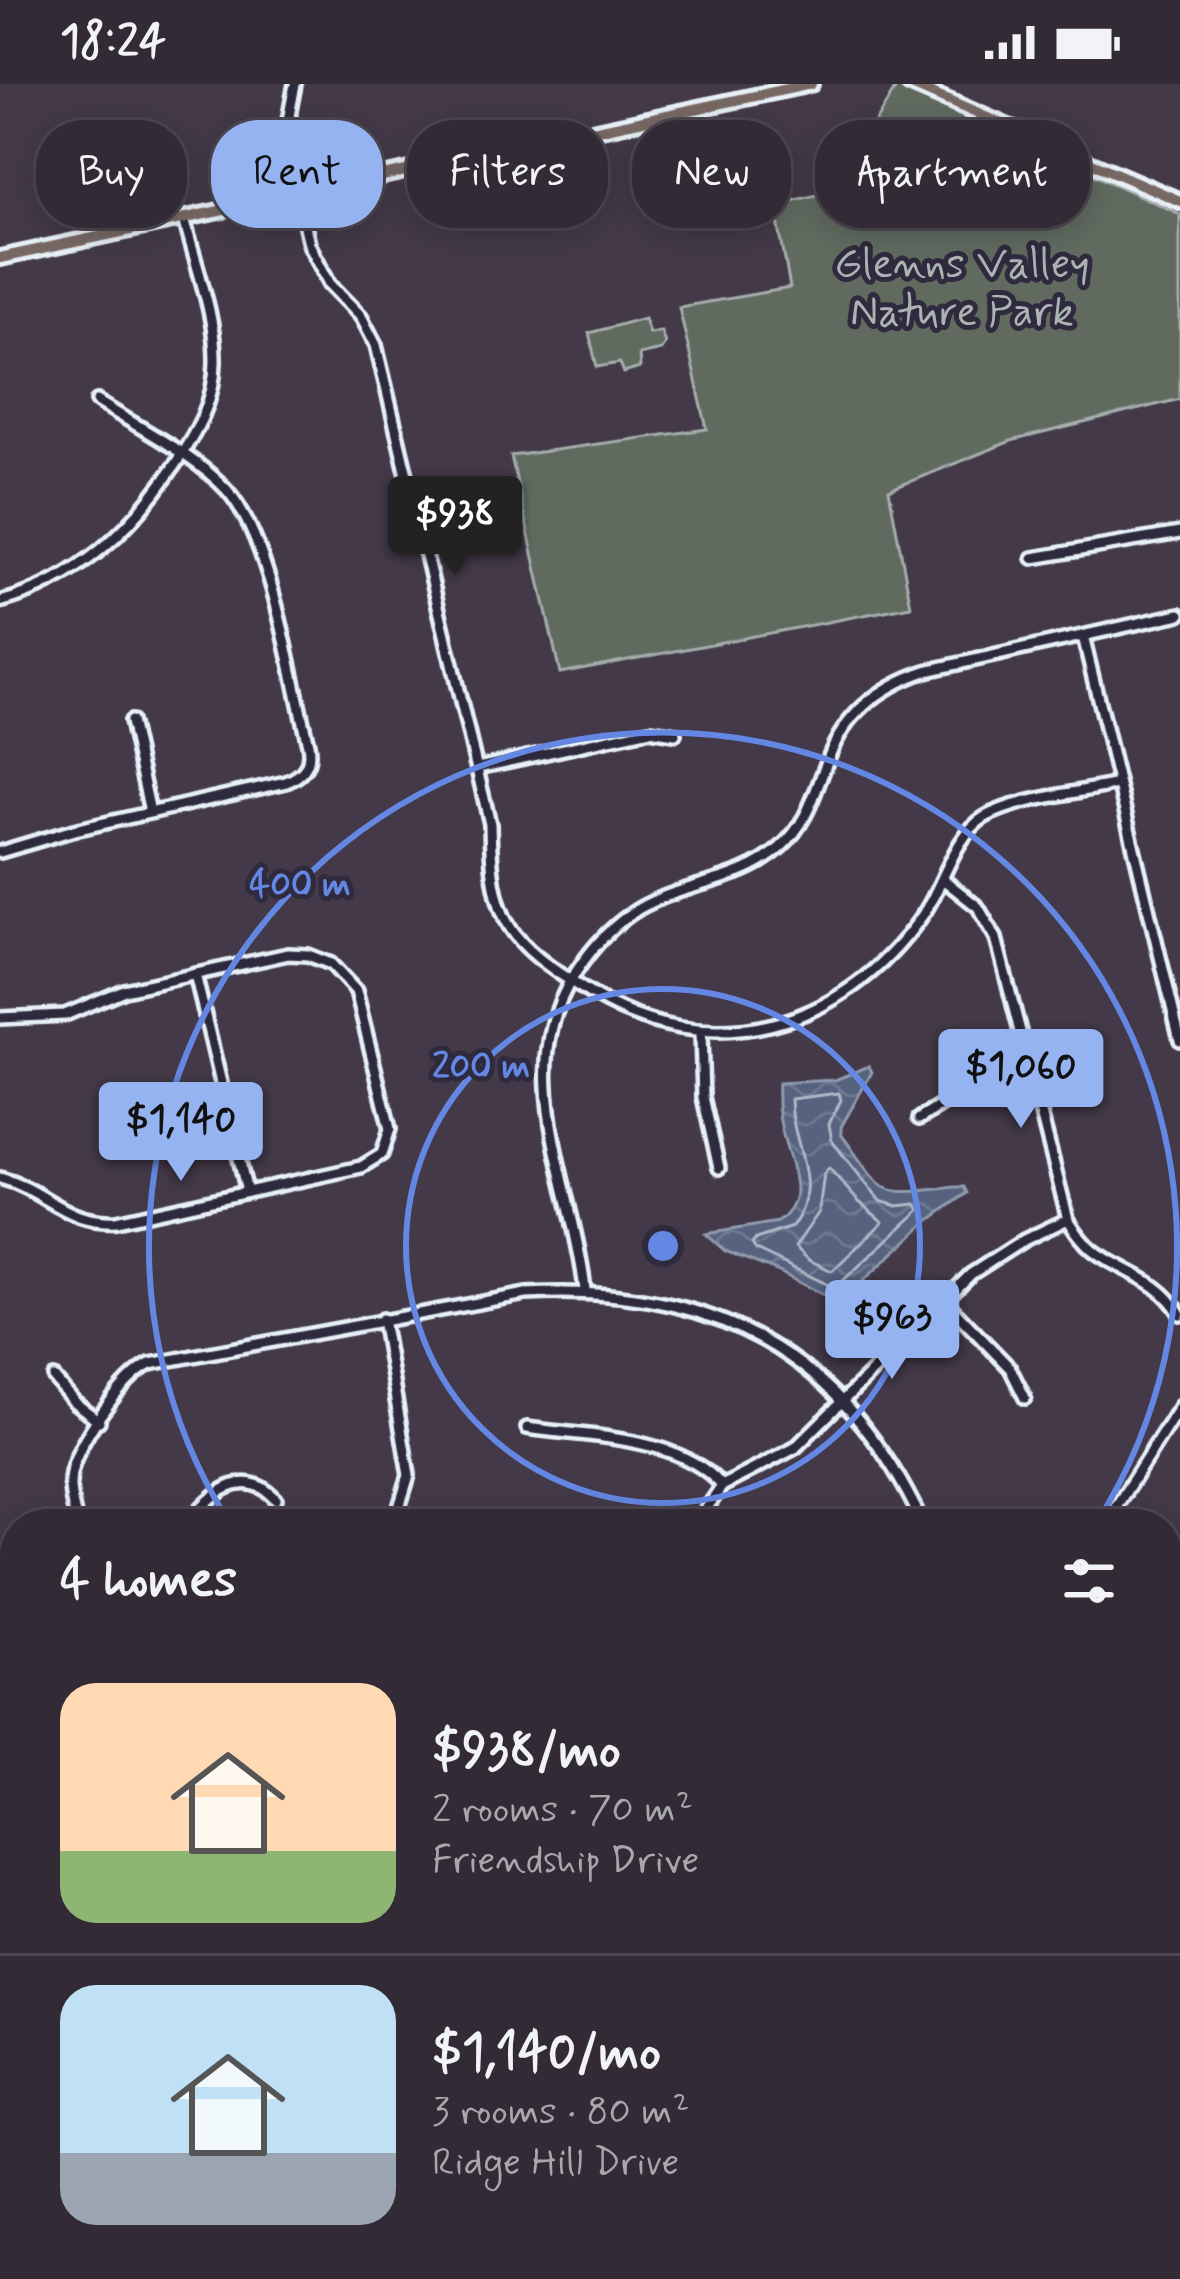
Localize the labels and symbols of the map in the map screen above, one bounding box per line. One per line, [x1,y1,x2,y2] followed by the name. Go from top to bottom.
[834,238,1090,341] park label: Glenns Valley Nature Park
[384,476,526,578] pin: $938
[249,862,351,909] text: 400 m
[923,1029,1119,1131] pin: $1,060
[432,1044,530,1091] text: 200 m
[83,1082,279,1184] pin: $1,140
[642,1225,684,1267] centre of rings
[821,1280,963,1382] pin: $963

